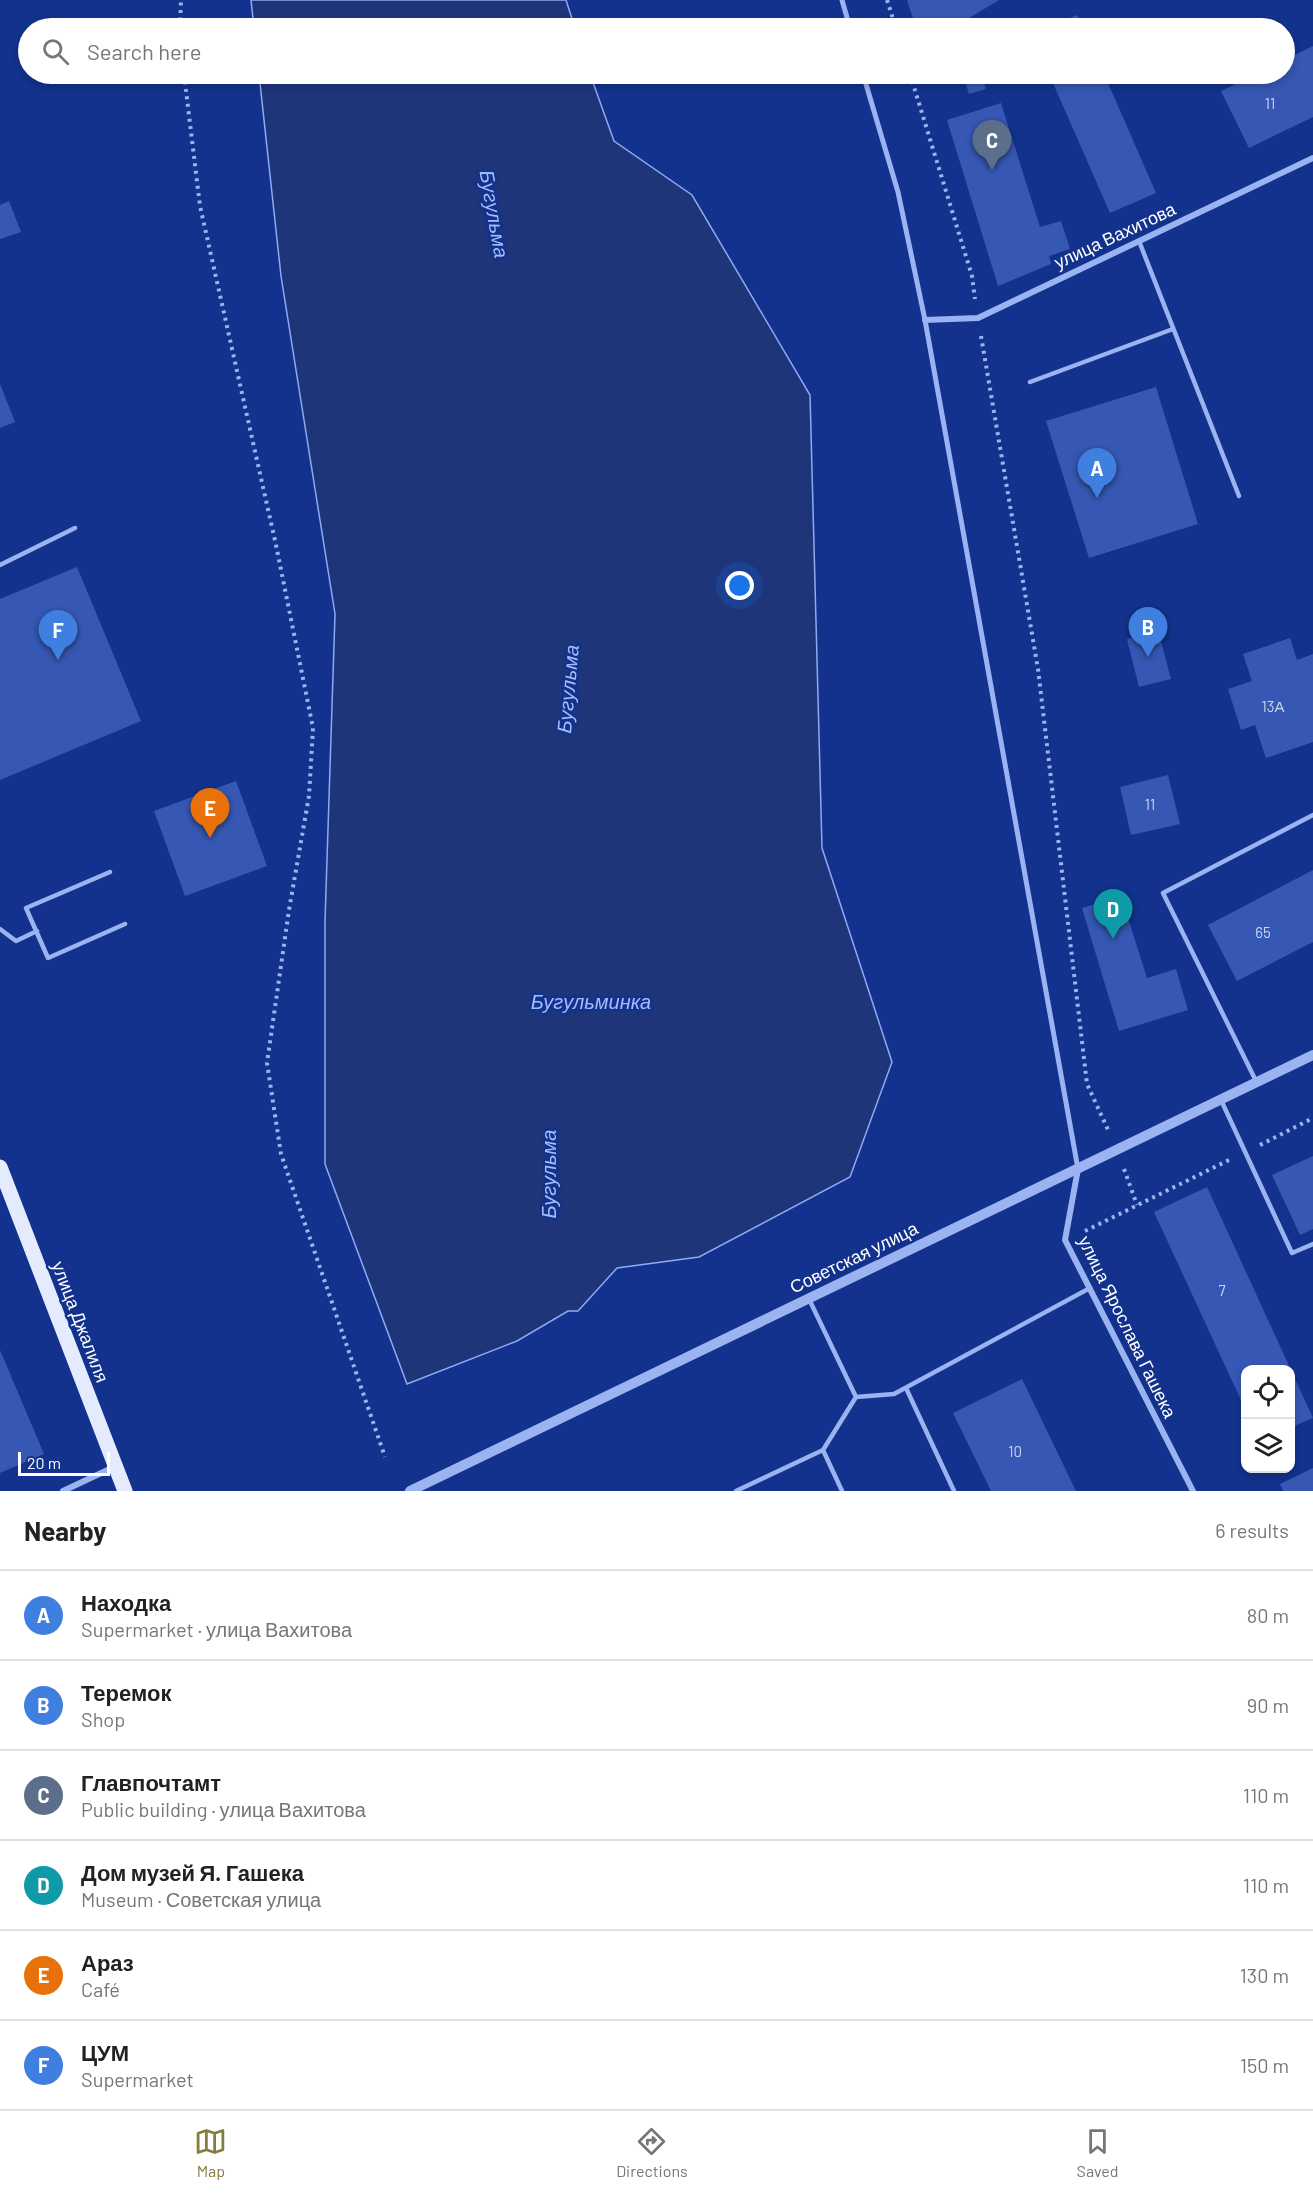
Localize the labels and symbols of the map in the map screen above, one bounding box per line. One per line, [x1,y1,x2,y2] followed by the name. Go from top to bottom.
[1265,94,1275,112] house number: 11
[972,120,1012,170] pin: C
[475,168,515,260] water label: Бугульма
[1050,197,1180,273] street label: улица Вахитова
[1078,448,1116,498] pin: A
[725,571,754,600] your location
[1128,608,1168,657] pin: B
[38,610,78,660] pin: F
[551,644,583,734] water label: Бугульма
[1262,697,1284,715] house number: 13А
[190,788,230,838] pin: E
[1145,795,1155,813] house number: 11
[1094,890,1132,939] pin: D
[1255,923,1271,941] house number: 65
[531,989,651,1013] water label: Бугульминка
[536,1130,560,1218] water label: Бугульма
[786,1216,922,1298] street label: Советская улица
[1074,1232,1182,1422] street label: улица Ярослава Гашека
[48,1258,114,1385] street label: улица Джалиля
[1218,1281,1226,1299] house number: 7
[1008,1442,1022,1460] house number: 10
[18,1449,110,1476] scale bar

